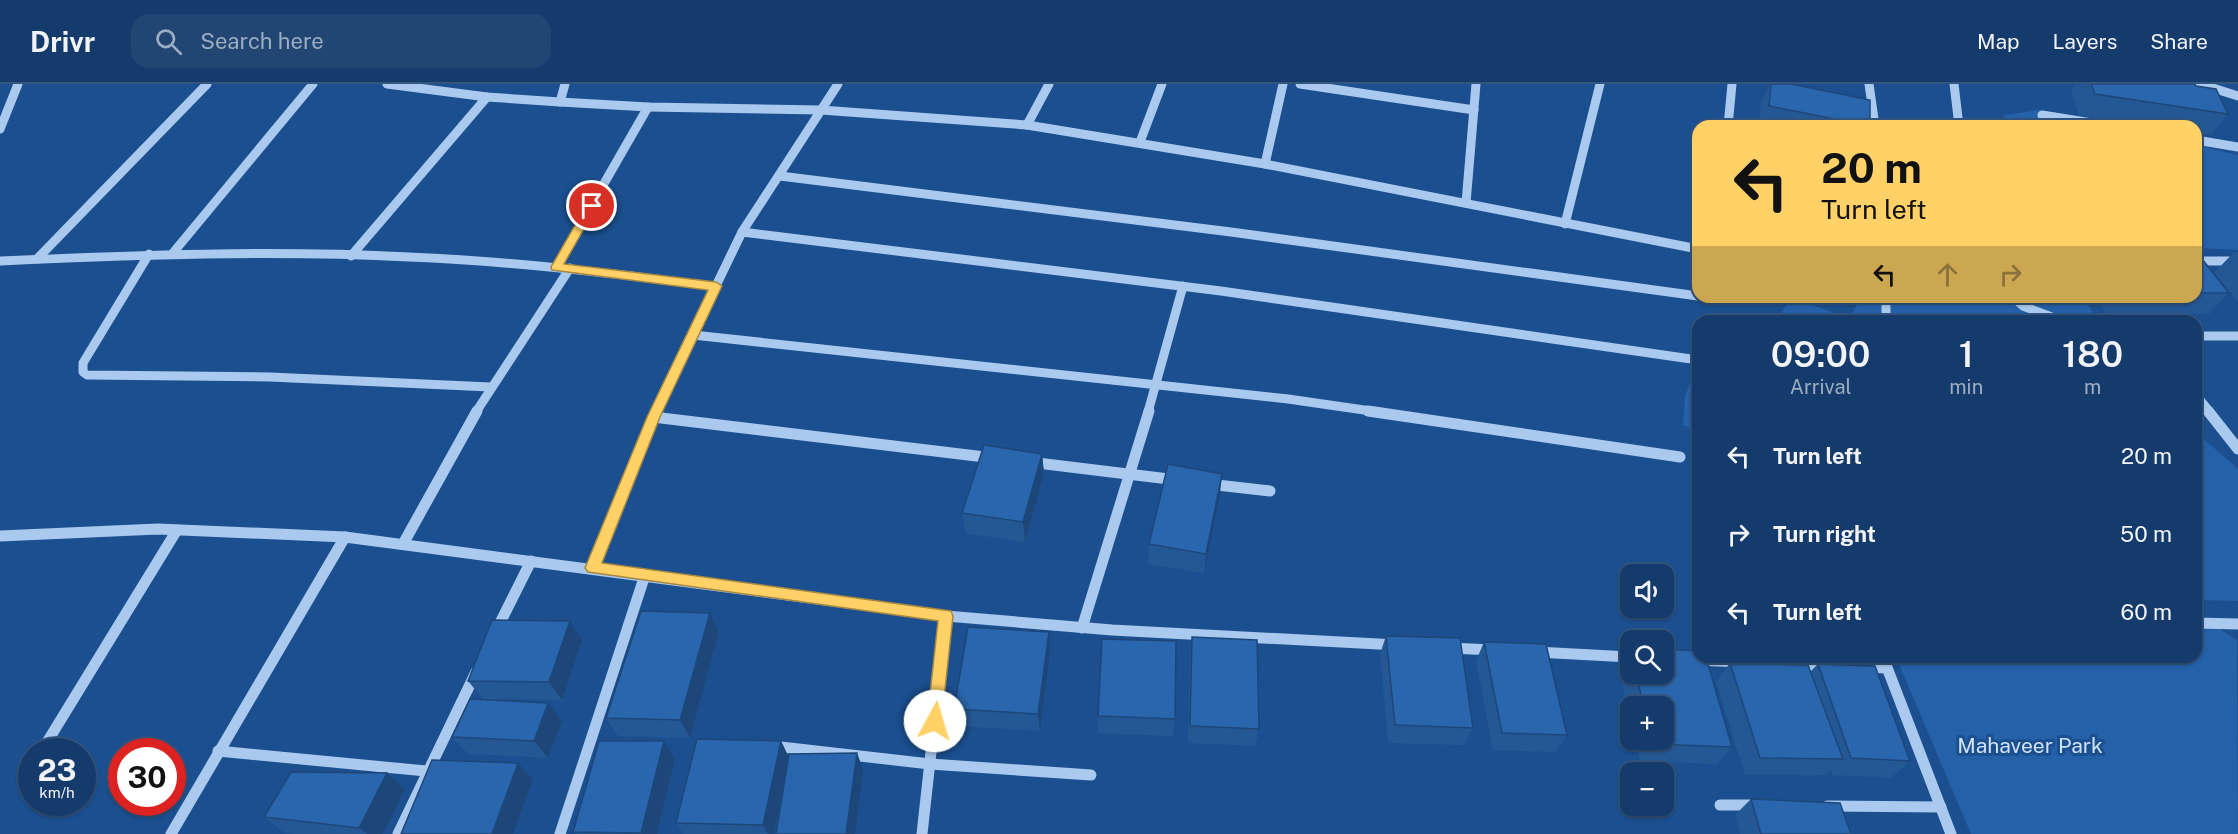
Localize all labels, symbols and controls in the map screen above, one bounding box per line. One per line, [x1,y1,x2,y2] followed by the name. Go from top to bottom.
[131,14,551,68] search box
[30,25,95,58] text: Drivr
[152,25,185,58] icon: search
[200,28,324,54] text: Search here
[1977,29,2020,54] text: Map
[2053,29,2117,54] text: Layers
[2150,29,2208,54] text: Share
[1821,143,1922,192] text: 20 m
[1722,144,1800,222] icon: left
[566,180,617,231] pin
[575,189,608,222] icon: arrive
[1821,193,1927,225] text: Turn left
[1868,258,1901,291] icon: left
[1931,258,1964,291] icon: ahead
[1994,258,2027,291] icon: right
[1771,333,1871,375] text: 09:00
[1959,333,1974,375] text: 1
[2062,333,2123,375] text: 180
[1790,375,1852,399] text: Arrival
[1949,375,1983,399] text: min
[2084,375,2101,399] text: m
[1722,440,1755,473] icon: left
[1773,443,1862,469] text: Turn left
[2121,443,2172,469] text: 20 m
[1722,518,1755,551] icon: right
[1773,521,1876,547] text: Turn right
[2120,521,2172,547] text: 50 m
[1620,564,1674,816] map controls
[1620,564,1674,618] button: sound
[1722,596,1755,629] icon: left
[1773,599,1862,625] text: Turn left
[2121,599,2172,625] text: 60 m
[1620,630,1674,684] button: search
[903,689,967,753] position arrow
[1620,696,1674,750] button: +
[1957,733,2103,758] park label: Mahaveer Park
[108,738,186,816] speed limit sign: 30
[37,752,77,788] text: 23
[1620,762,1674,816] button: −
[39,784,75,801] text: km/h

